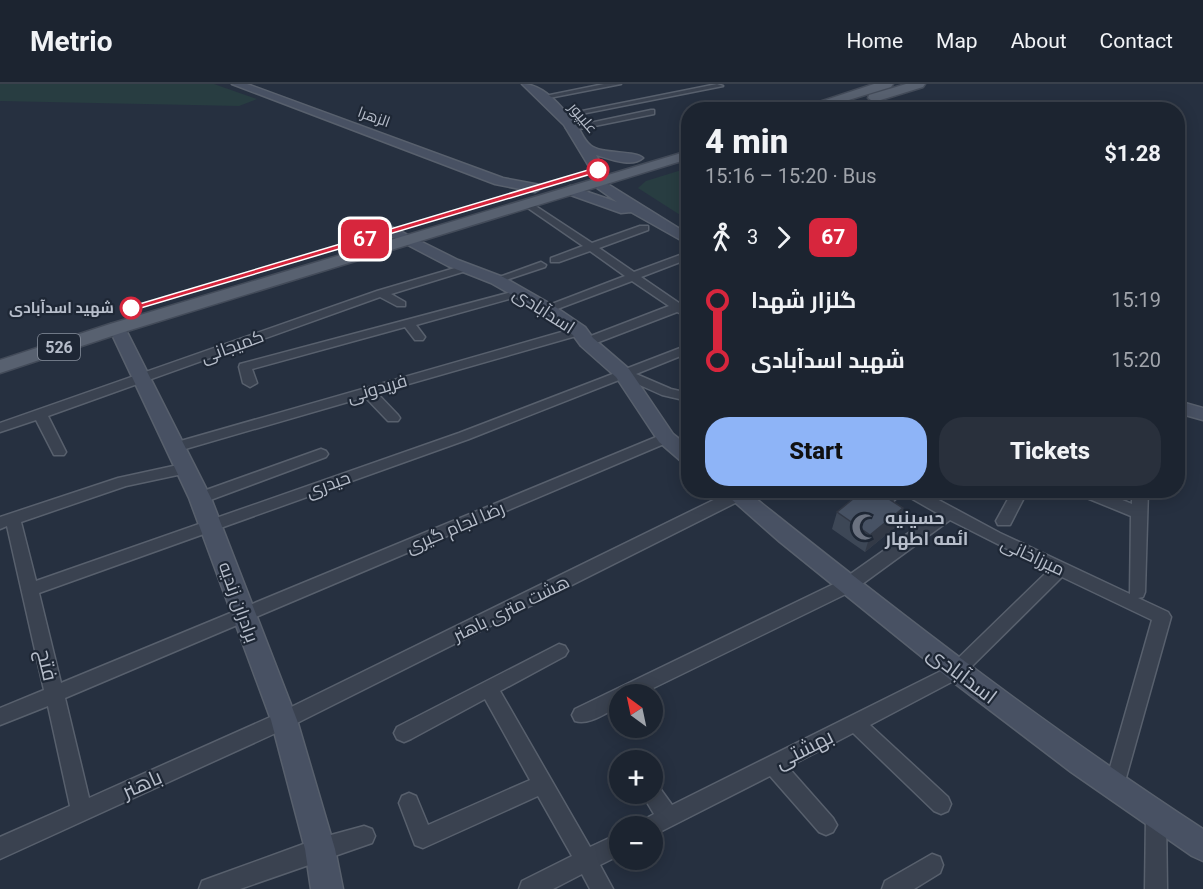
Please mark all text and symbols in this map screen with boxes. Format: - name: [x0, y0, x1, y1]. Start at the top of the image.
- text: Metrio: [30, 25, 113, 58]
- text: Home: [847, 29, 903, 53]
- text: Map: [936, 29, 978, 53]
- text: About: [1011, 29, 1067, 53]
- text: Contact: [1100, 29, 1173, 53]
- street label: علیپور: [563, 98, 601, 138]
- street label: الزهرا: [355, 103, 393, 131]
- text: 4 min: [705, 122, 788, 161]
- text: $1.28: [1104, 141, 1161, 166]
- unlabelled marker: [587, 159, 609, 181]
- text: 15:16 – 15:20 · Bus: [705, 164, 877, 188]
- line badge: 67: [338, 220, 392, 258]
- icon: walk: [705, 221, 738, 254]
- icon: forward: [767, 221, 800, 254]
- text: 3: [747, 225, 758, 249]
- text: 67: [821, 225, 845, 249]
- text: 67: [353, 227, 377, 251]
- street label: اسدآبادی: [509, 282, 579, 338]
- text: گلزار شهدا: [751, 288, 856, 313]
- text: 15:19: [1111, 288, 1161, 312]
- marker: شهید اسدآبادی: [120, 297, 142, 319]
- place label: شهید اسدآبادی: [9, 299, 114, 317]
- street label: کمیجانی: [198, 325, 267, 368]
- road number: 526: [38, 334, 80, 360]
- text: شهید اسدآبادی: [751, 348, 905, 373]
- text: 15:20: [1111, 348, 1161, 372]
- street label: فریدونی: [345, 369, 410, 408]
- button: Start: [705, 417, 927, 486]
- button: Tickets: [939, 417, 1161, 486]
- street label: حیدری: [303, 466, 353, 503]
- street label: رضا لجام گیری: [403, 497, 508, 559]
- place label: حسینیه ائمه اطهار: [884, 507, 968, 550]
- mosque icon: حسینیه ائمه اطهار: [850, 512, 880, 542]
- street label: میرزاخانی: [997, 532, 1068, 581]
- street label: برادران زندیه: [214, 559, 263, 645]
- street label: هشت متری باهنر: [448, 571, 573, 647]
- street label: اسدآبادی: [922, 641, 1001, 710]
- street label: فتح: [30, 647, 62, 684]
- north arrow: [609, 684, 663, 738]
- map controls: [609, 684, 663, 870]
- street label: بهشتی: [771, 724, 838, 775]
- button: +: [609, 750, 663, 804]
- street label: باهنر: [117, 765, 166, 804]
- button: −: [609, 816, 663, 870]

